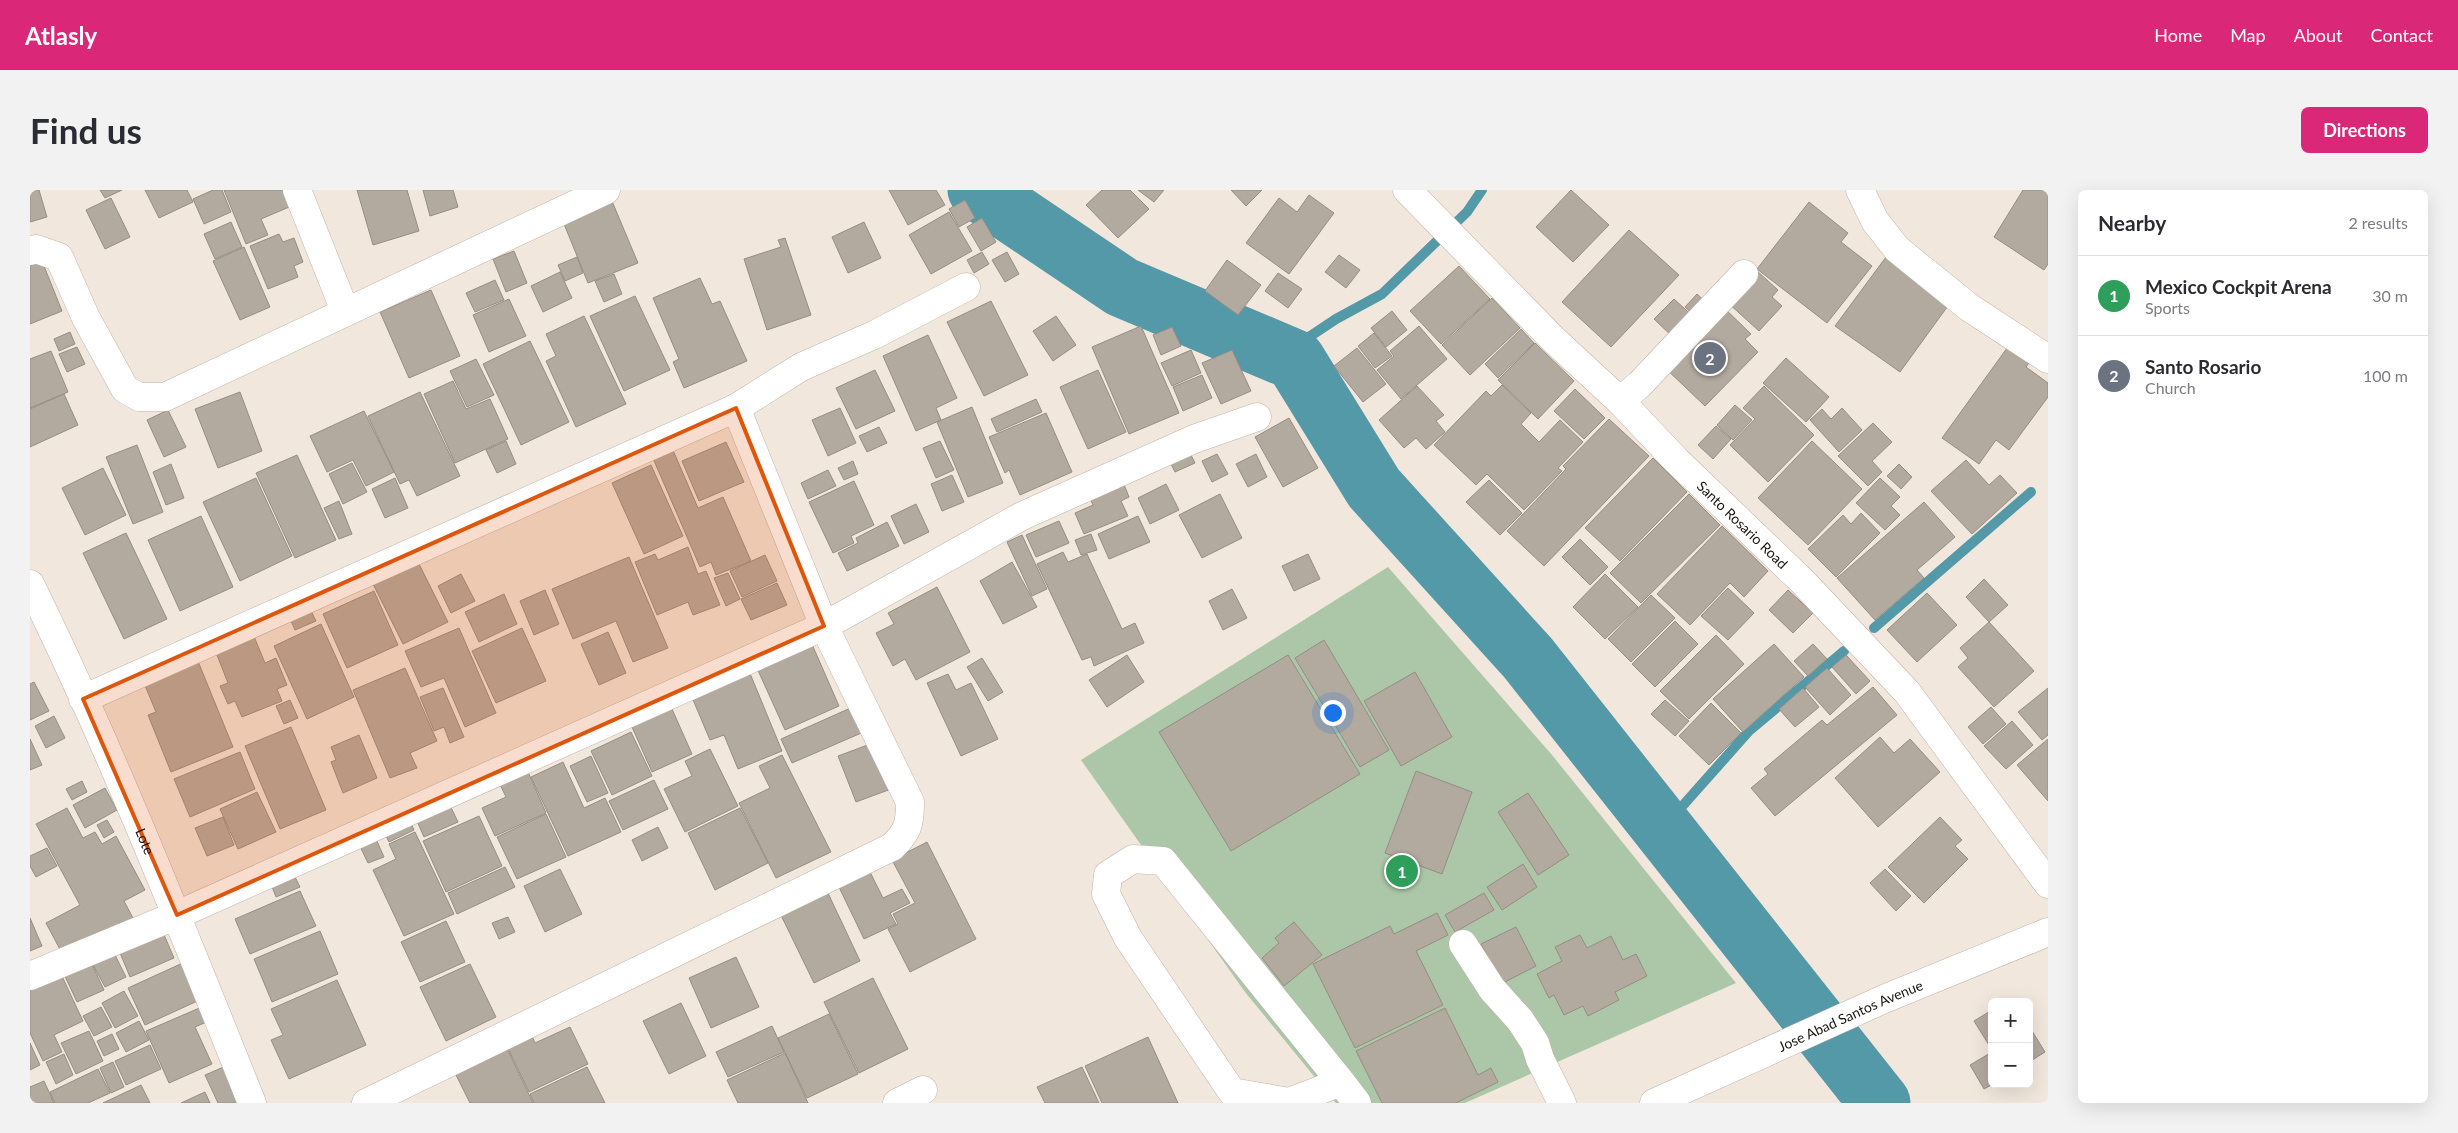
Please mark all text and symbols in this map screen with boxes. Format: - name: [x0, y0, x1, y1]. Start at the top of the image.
- text: Atlasly: [25, 21, 97, 50]
- text: Home: [2154, 24, 2202, 46]
- text: Map: [2230, 24, 2266, 46]
- text: About: [2294, 24, 2343, 46]
- text: Contact: [2371, 24, 2433, 46]
- button: Directions: [2301, 107, 2428, 153]
- text: Find us: [30, 109, 142, 151]
- text: Nearby: [2098, 210, 2166, 235]
- text: 2 results: [2348, 213, 2408, 232]
- text: Mexico Cockpit Arena: [2145, 275, 2332, 298]
- text: 1: [2109, 286, 2119, 305]
- text: 30 m: [2372, 286, 2408, 305]
- text: Sports: [2145, 298, 2190, 317]
- pin: 2: [1694, 339, 1726, 377]
- text: Santo Rosario: [2145, 355, 2261, 378]
- text: 2: [2109, 366, 2119, 385]
- text: 100 m: [2363, 366, 2408, 385]
- text: Church: [2145, 378, 2196, 397]
- street label: Santo Rosario Road: [1694, 477, 1792, 572]
- your location: [1320, 700, 1346, 726]
- street label: Lote: [133, 825, 159, 857]
- pin: 1: [1386, 852, 1418, 890]
- street label: Jose Abad Santos Avenue: [1775, 976, 1925, 1054]
- map controls: [1988, 998, 2033, 1088]
- button: +: [1988, 998, 2033, 1043]
- button: −: [1988, 1043, 2033, 1088]

